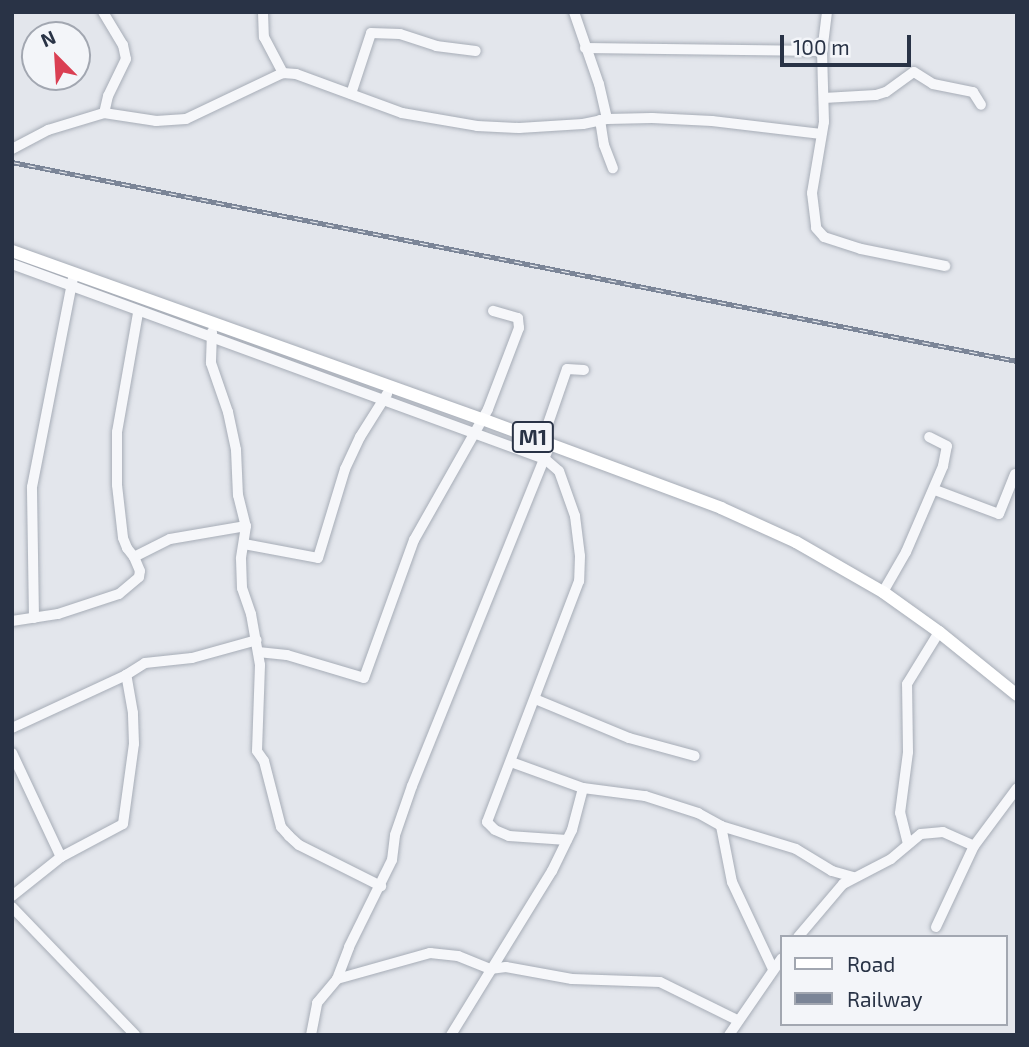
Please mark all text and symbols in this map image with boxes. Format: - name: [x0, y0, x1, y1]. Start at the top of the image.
- north arrow: [21, 21, 91, 91]
- scale bar: [784, 21, 915, 65]
- text: N: [37, 25, 59, 51]
- text: 100 m: [793, 34, 850, 59]
- road number: M1: [510, 420, 556, 454]
- legend: [780, 935, 1008, 1026]
- text: Road: [847, 951, 895, 976]
- text: Railway: [847, 986, 923, 1011]

